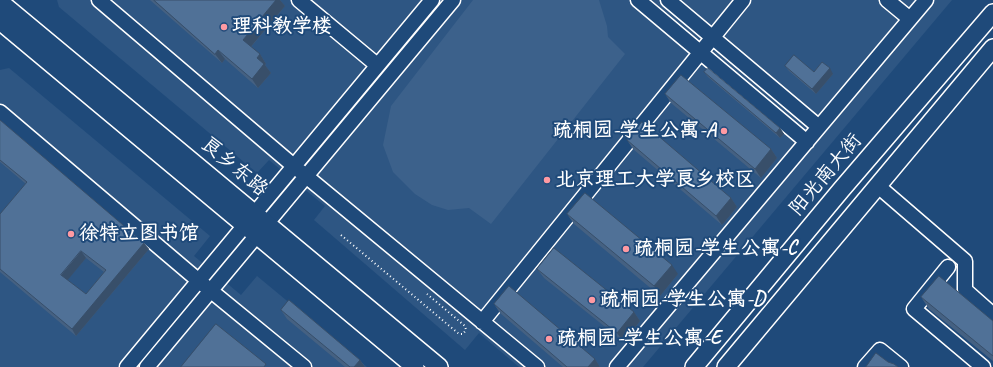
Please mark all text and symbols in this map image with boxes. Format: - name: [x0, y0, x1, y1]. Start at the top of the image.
- place label: 理科教学楼: [232, 15, 332, 39]
- marker: 理科教学楼: [219, 22, 229, 32]
- place label: 疏桐园-学生公寓-A: [553, 119, 716, 143]
- marker: 疏桐园-学生公寓-A: [719, 126, 729, 136]
- street label: 阳光南大街: [785, 129, 867, 221]
- street label: 良乡东路: [196, 132, 272, 202]
- place label: 北京理工大学良乡校区: [555, 168, 755, 192]
- marker: 北京理工大学良乡校区: [542, 175, 552, 185]
- place label: 徐特立图书馆: [79, 222, 199, 246]
- marker: 徐特立图书馆: [66, 229, 76, 239]
- place label: 疏桐园-学生公寓-C: [634, 237, 797, 261]
- marker: 疏桐园-学生公寓-C: [621, 244, 631, 254]
- place label: 疏桐园-学生公寓-D: [600, 288, 765, 312]
- marker: 疏桐园-学生公寓-D: [587, 295, 597, 305]
- place label: 疏桐园-学生公寓-E: [557, 327, 721, 351]
- marker: 疏桐园-学生公寓-E: [544, 334, 554, 344]

